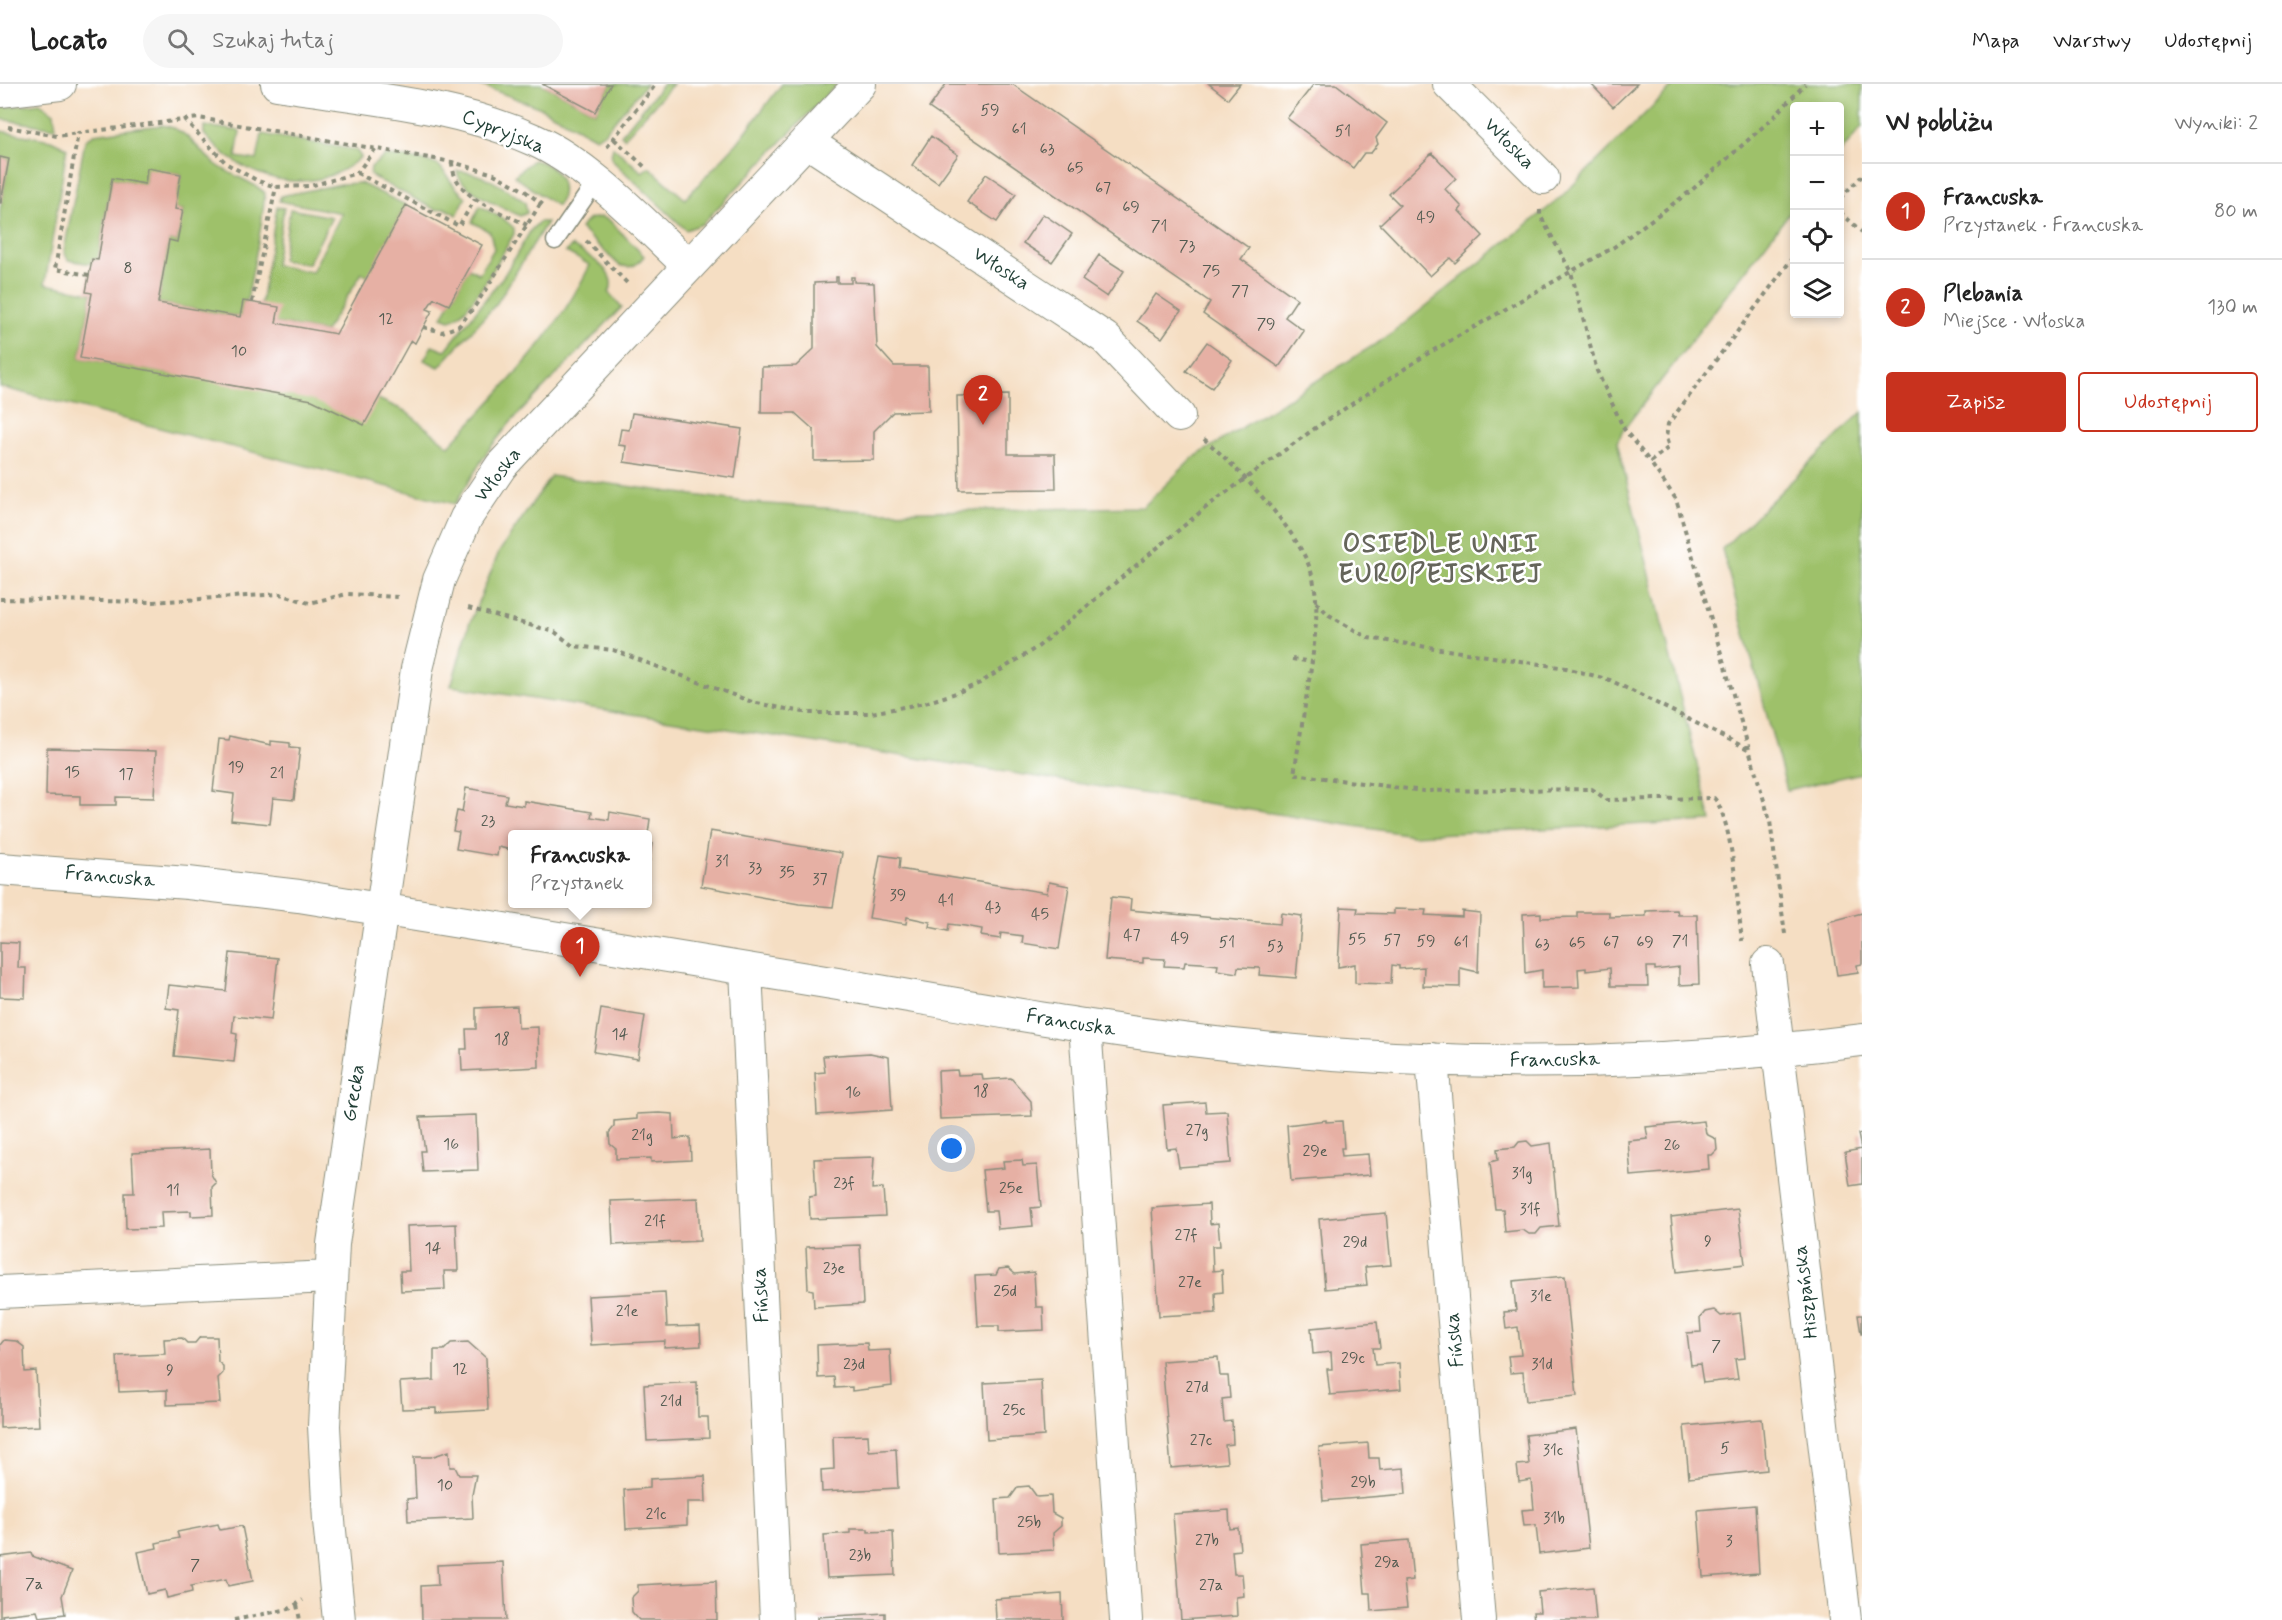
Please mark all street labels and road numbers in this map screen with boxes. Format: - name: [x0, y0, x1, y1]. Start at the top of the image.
- street label: Cypryjska: [458, 103, 548, 161]
- street label: Włoska: [1478, 112, 1540, 176]
- street label: Włoska: [967, 241, 1035, 297]
- street label: Włoska: [468, 442, 528, 508]
- street label: Francuska: [64, 860, 157, 894]
- street label: Francuska: [1024, 1003, 1119, 1044]
- street label: Francuska: [1509, 1046, 1602, 1074]
- street label: Grecka: [336, 1062, 372, 1124]
- street label: Hiszpańska: [1787, 1244, 1825, 1340]
- street label: Fińska: [746, 1267, 776, 1323]
- street label: Fińska: [1439, 1311, 1471, 1369]

